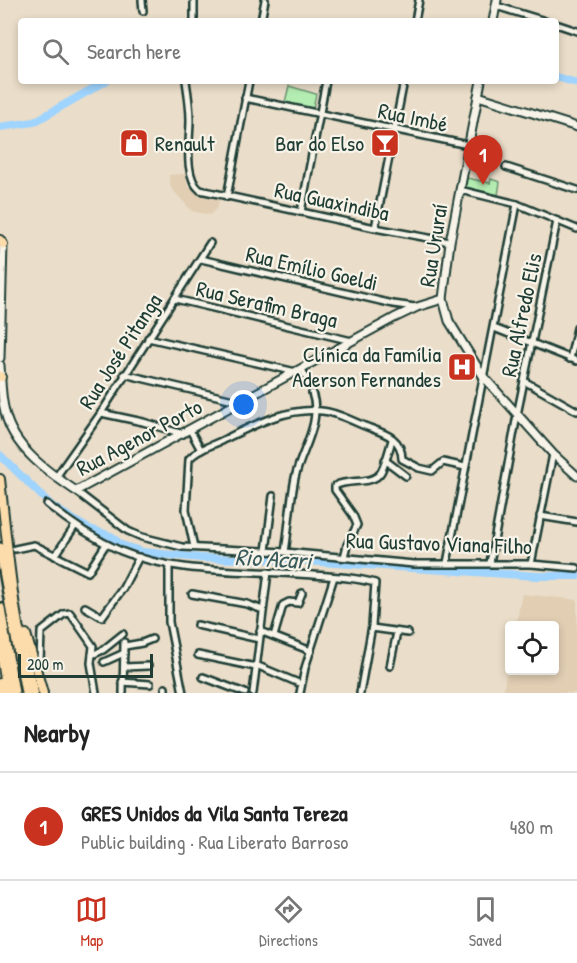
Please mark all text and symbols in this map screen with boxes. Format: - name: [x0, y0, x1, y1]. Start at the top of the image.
- search box: [18, 18, 559, 84]
- icon: search: [39, 35, 72, 68]
- text: Search here: [87, 36, 181, 66]
- street label: Rua Imbé: [375, 95, 451, 139]
- shop icon: Renault: [118, 127, 150, 159]
- bar icon: Bar do Elso: [369, 127, 401, 159]
- place label: Renault: [155, 128, 215, 158]
- place label: Bar do Elso: [275, 128, 364, 158]
- pin: 1: [464, 136, 502, 185]
- street label: Rua Guaxindiba: [272, 174, 392, 228]
- street label: Rua Ururaí: [412, 201, 454, 289]
- street label: Rua Emílio Goeldi: [243, 238, 381, 298]
- street label: Rua Alfredo Elis: [493, 250, 549, 380]
- street label: Rua Serafim Braga: [194, 273, 341, 335]
- street label: Rua José Pitanga: [72, 287, 169, 414]
- place label: Clínica da Família Aderson Fernandes: [292, 339, 441, 394]
- hospital icon: Clínica da Família Aderson Fernandes: [446, 351, 478, 383]
- your location: [229, 390, 258, 419]
- street label: Rua Agenor Porto: [71, 391, 207, 483]
- street label: Rua Gustavo Viana Filho: [346, 525, 533, 561]
- water label: Rio Acari: [234, 540, 315, 576]
- map controls: [505, 621, 559, 675]
- button: locate: [505, 621, 559, 675]
- scale bar: [18, 651, 153, 678]
- text: 200 m: [27, 653, 63, 675]
- text: Nearby: [24, 715, 90, 750]
- text: GRES Unidos da Vila Santa Tereza: [81, 798, 348, 828]
- text: 1: [40, 813, 47, 840]
- text: 480 m: [510, 813, 553, 840]
- text: Public building · Rua Liberato Barroso: [81, 828, 348, 855]
- tab: Map: [75, 893, 108, 951]
- tab: Directions: [259, 893, 318, 951]
- tab: Saved: [469, 893, 502, 951]

